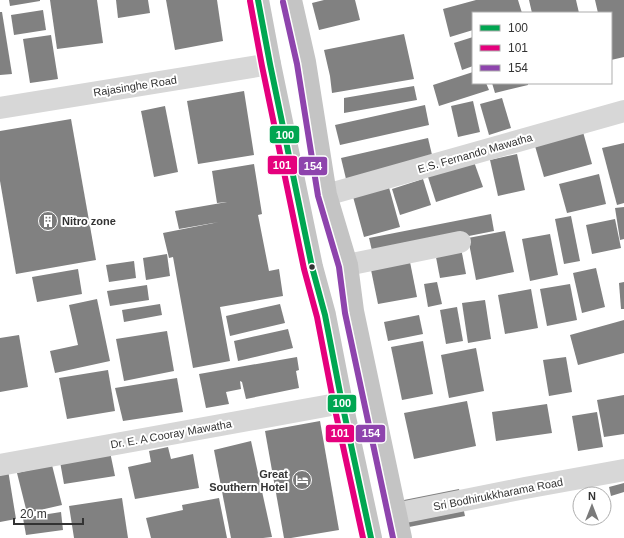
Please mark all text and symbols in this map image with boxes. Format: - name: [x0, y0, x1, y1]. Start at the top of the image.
- legend: [472, 12, 612, 84]
- text: 100: [508, 21, 528, 35]
- text: 101: [508, 41, 528, 55]
- text: 154: [508, 61, 528, 75]
- street label: Rajasinghe Road: [92, 73, 178, 99]
- line badge: 100: [269, 125, 300, 144]
- text: 100: [276, 129, 294, 141]
- street label: E.S. Fernando Mawatha: [416, 131, 535, 175]
- line badge: 101: [267, 155, 298, 175]
- line badge: 154: [298, 156, 328, 176]
- text: 101: [273, 159, 291, 171]
- text: 154: [304, 160, 323, 172]
- building icon: Nitro zone: [37, 210, 59, 232]
- place label: Nitro zone: [62, 215, 116, 227]
- unlabelled marker: [307, 262, 317, 272]
- line badge: 100: [327, 394, 357, 413]
- text: 100: [333, 397, 351, 409]
- street label: Dr. E. A Cooray Mawatha: [109, 417, 233, 451]
- line badge: 101: [325, 424, 355, 443]
- line badge: 154: [355, 424, 386, 443]
- text: 101: [331, 427, 349, 439]
- text: 154: [362, 427, 381, 439]
- place label: Great Southern Hotel: [209, 468, 288, 493]
- hotel icon: Great Southern Hotel: [291, 469, 313, 491]
- street label: Sri Bodhirukkharama Road: [432, 476, 564, 512]
- north arrow: [572, 486, 612, 526]
- text: N: [588, 490, 596, 502]
- scale bar: [14, 500, 83, 526]
- text: 20 m: [20, 507, 47, 521]

